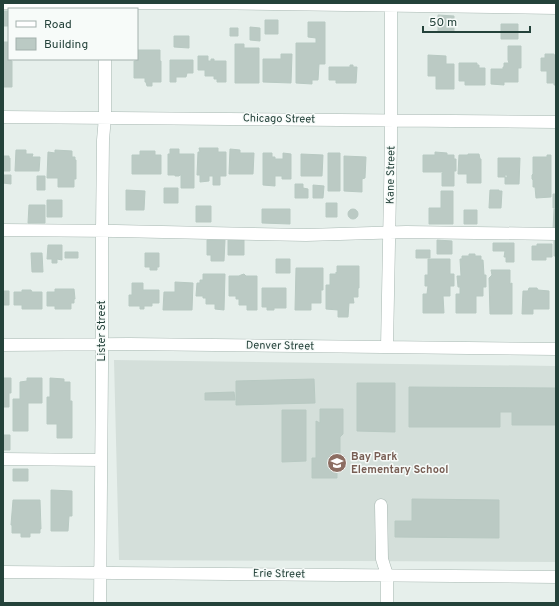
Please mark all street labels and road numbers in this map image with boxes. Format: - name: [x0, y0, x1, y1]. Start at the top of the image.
- street label: Chicago Street: [243, 111, 315, 127]
- street label: Kane Street: [383, 146, 399, 204]
- street label: Lister Street: [95, 300, 109, 362]
- street label: Denver Street: [246, 338, 314, 354]
- street label: Erie Street: [253, 567, 305, 581]

